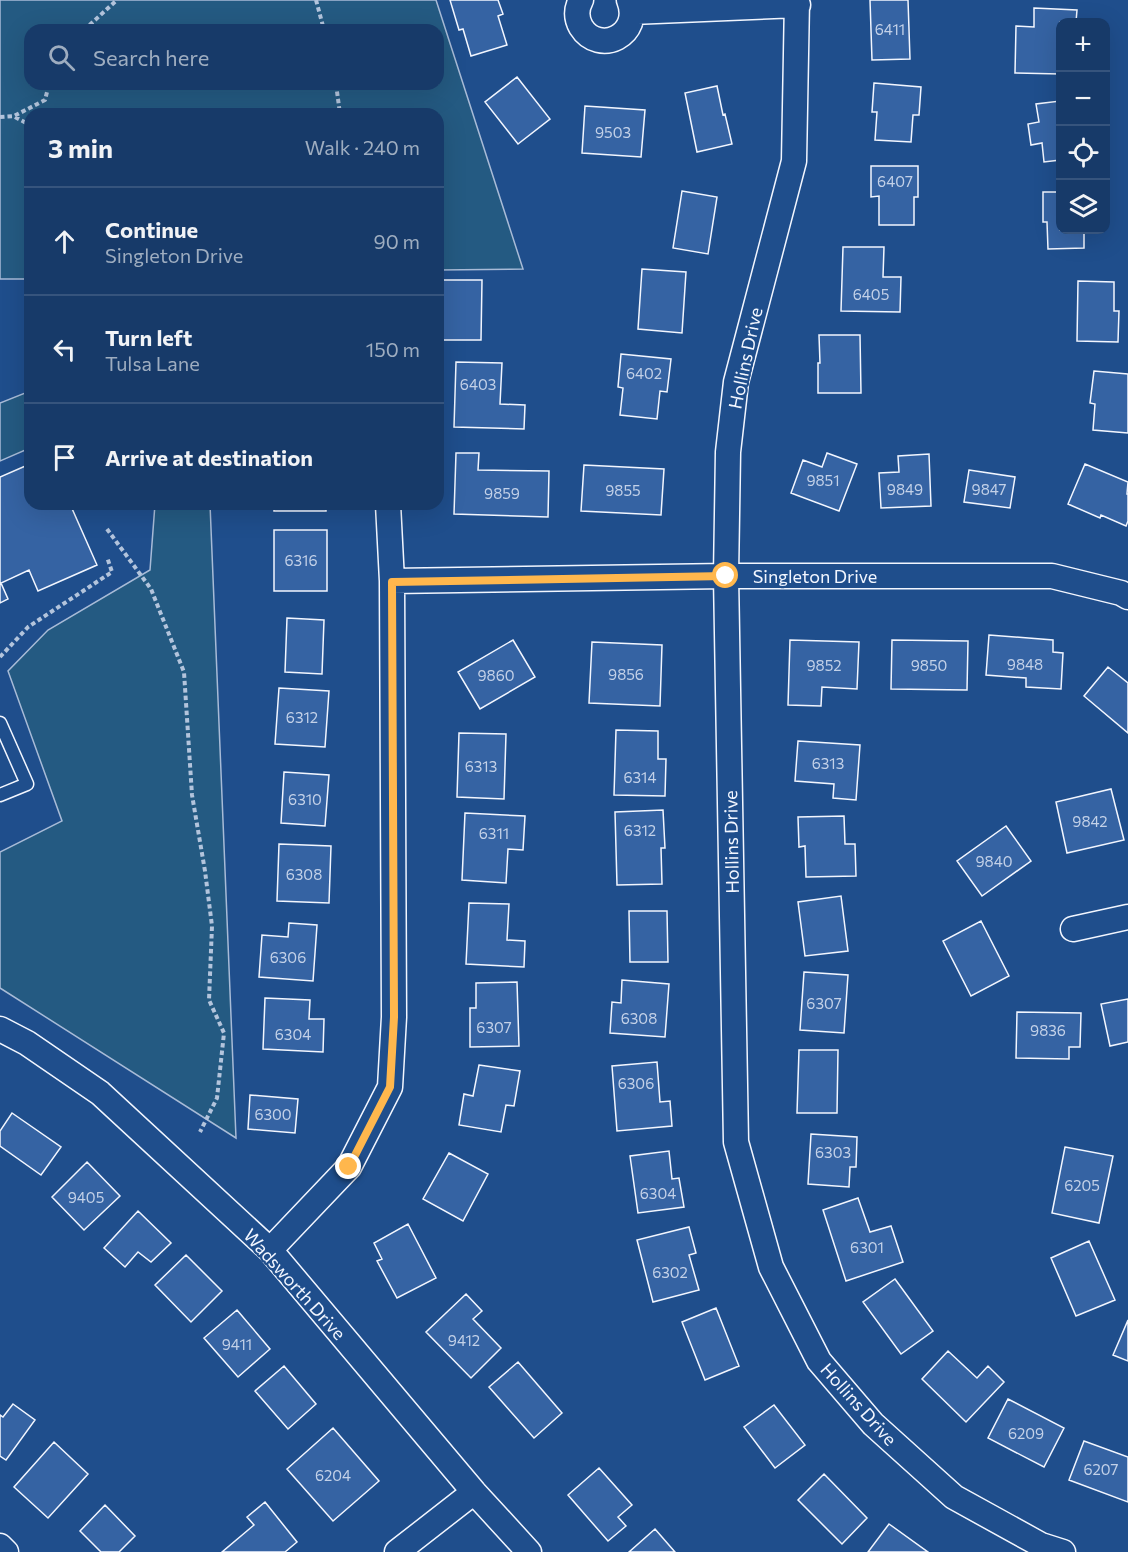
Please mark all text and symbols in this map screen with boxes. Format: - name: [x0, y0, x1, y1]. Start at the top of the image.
- map controls: [1056, 18, 1110, 234]
- button: +: [1056, 18, 1110, 72]
- house number: 6411: [875, 20, 905, 38]
- search box: [24, 24, 444, 90]
- icon: search: [45, 41, 78, 74]
- text: Search here: [93, 44, 209, 71]
- button: −: [1056, 72, 1110, 126]
- house number: 9503: [595, 123, 631, 141]
- button: locate: [1056, 126, 1110, 180]
- text: 3 min: [48, 132, 113, 163]
- text: Walk · 240 m: [305, 135, 420, 159]
- house number: 6407: [877, 172, 913, 190]
- button: layers: [1056, 180, 1110, 234]
- text: Continue: [105, 216, 198, 243]
- icon: ahead: [48, 225, 81, 258]
- text: 90 m: [374, 229, 420, 253]
- text: Singleton Drive: [105, 243, 243, 267]
- house number: 6405: [853, 285, 889, 303]
- street label: Hollins Drive: [723, 305, 767, 411]
- text: Turn left: [105, 324, 192, 351]
- icon: left: [48, 333, 81, 366]
- text: 150 m: [366, 337, 420, 361]
- text: Tulsa Lane: [105, 351, 200, 375]
- house number: 6402: [626, 364, 662, 382]
- house number: 6403: [460, 375, 496, 393]
- icon: arrive: [48, 441, 81, 474]
- text: Arrive at destination: [105, 444, 313, 471]
- house number: 9851: [806, 471, 840, 489]
- house number: 9849: [887, 480, 923, 498]
- house number: 9847: [972, 480, 1006, 498]
- house number: 9855: [605, 481, 641, 499]
- house number: 9859: [484, 484, 520, 502]
- house number: 6316: [284, 551, 318, 569]
- route start: [712, 562, 738, 588]
- street label: Singleton Drive: [753, 565, 877, 587]
- house number: 9848: [1007, 655, 1043, 673]
- house number: 9852: [806, 656, 842, 674]
- house number: 9850: [911, 656, 947, 674]
- house number: 9856: [608, 665, 644, 683]
- house number: 9860: [477, 666, 515, 684]
- house number: 6312: [286, 708, 318, 726]
- house number: 6313: [812, 754, 844, 772]
- house number: 6313: [465, 757, 497, 775]
- house number: 6314: [623, 768, 657, 786]
- house number: 6310: [288, 790, 322, 808]
- street label: Hollins Drive: [719, 790, 743, 894]
- house number: 9842: [1072, 812, 1108, 830]
- house number: 6312: [624, 821, 656, 839]
- house number: 6311: [479, 824, 509, 842]
- house number: 9840: [976, 852, 1013, 870]
- house number: 6308: [286, 865, 322, 883]
- house number: 6306: [270, 948, 306, 966]
- house number: 6307: [806, 994, 842, 1012]
- house number: 6308: [621, 1009, 657, 1027]
- house number: 6307: [476, 1018, 512, 1036]
- house number: 9836: [1030, 1021, 1066, 1039]
- house number: 6304: [275, 1025, 311, 1043]
- house number: 6306: [618, 1074, 654, 1092]
- house number: 6300: [254, 1105, 292, 1123]
- house number: 6303: [815, 1143, 851, 1161]
- route end: [335, 1153, 361, 1179]
- house number: 6205: [1064, 1176, 1100, 1194]
- house number: 6304: [640, 1184, 676, 1202]
- house number: 9405: [68, 1188, 104, 1206]
- street label: Wadsworth Drive: [239, 1224, 351, 1344]
- house number: 6301: [850, 1238, 884, 1256]
- house number: 6302: [652, 1263, 688, 1281]
- house number: 9412: [448, 1331, 480, 1349]
- house number: 9411: [222, 1335, 252, 1353]
- street label: Hollins Drive: [816, 1358, 902, 1450]
- house number: 6209: [1008, 1424, 1044, 1442]
- house number: 6207: [1084, 1460, 1119, 1478]
- house number: 6204: [315, 1466, 351, 1484]

